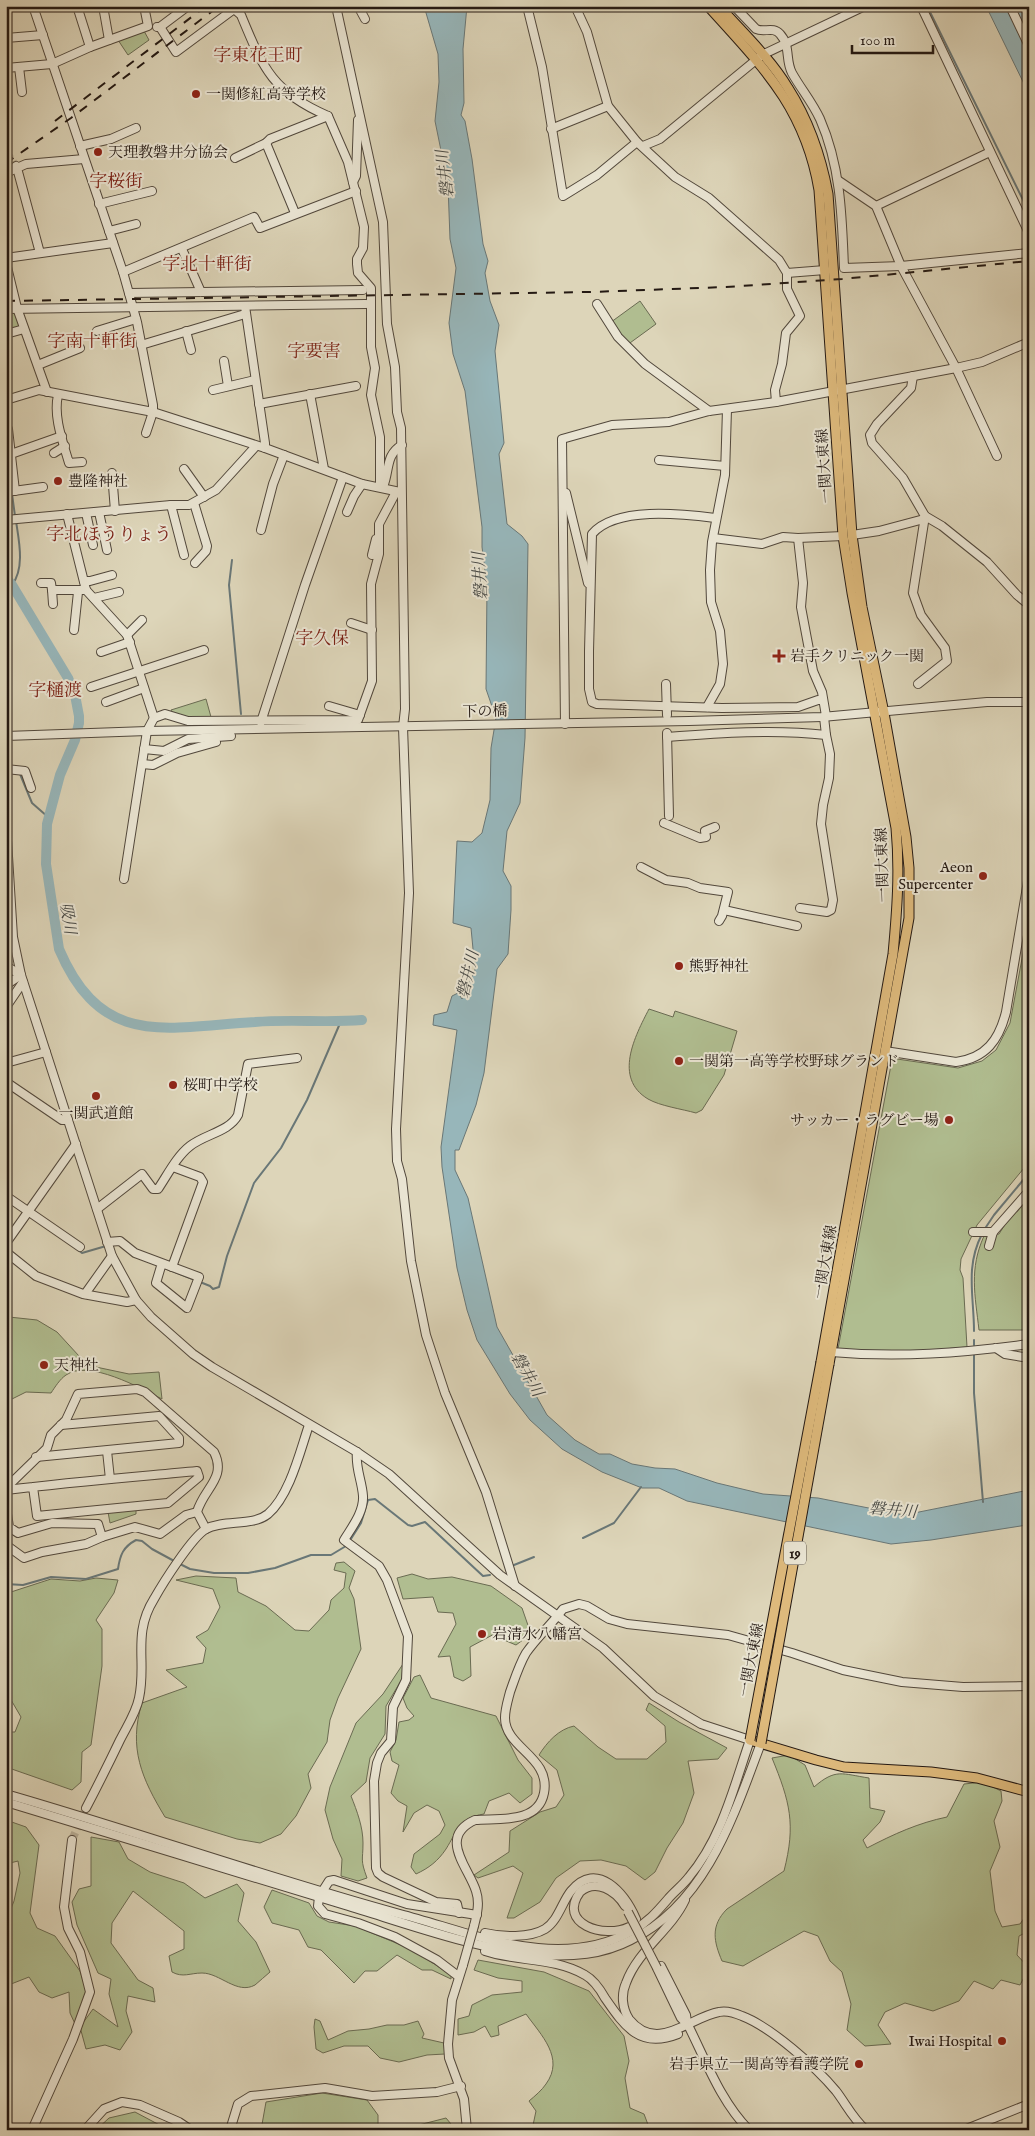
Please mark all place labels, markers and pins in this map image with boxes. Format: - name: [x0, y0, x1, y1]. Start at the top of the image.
- place label: 一関修紅高等学校: [206, 85, 326, 104]
- marker: 一関修紅高等学校: [190, 88, 202, 100]
- place label: 天理教磐井分協会: [108, 143, 228, 162]
- marker: 天理教磐井分協会: [92, 146, 104, 158]
- place label: 豊隆神社: [68, 472, 128, 491]
- marker: 豊隆神社: [52, 475, 64, 487]
- place label: 岩手クリニック一関: [790, 647, 924, 666]
- marker: 岩手クリニック一関: [772, 649, 786, 663]
- place label: Aeon Supercenter: [898, 858, 973, 894]
- marker: Aeon Supercenter: [977, 870, 989, 882]
- place label: 熊野神社: [689, 957, 749, 976]
- marker: 熊野神社: [673, 960, 685, 972]
- place label: 一関第一高等学校野球グランド: [689, 1052, 899, 1071]
- marker: 一関第一高等学校野球グランド: [673, 1055, 685, 1067]
- place label: 桜町中学校: [183, 1076, 258, 1095]
- marker: 桜町中学校: [167, 1079, 179, 1091]
- marker: 一関武道館: [90, 1090, 102, 1102]
- place label: 一関武道館: [58, 1104, 134, 1123]
- place label: サッカー・ラグビー場: [790, 1111, 939, 1130]
- marker: サッカー・ラグビー場: [943, 1114, 955, 1126]
- place label: 天神社: [54, 1356, 99, 1375]
- marker: 天神社: [38, 1359, 50, 1371]
- place label: 岩清水八幡宮: [492, 1625, 582, 1644]
- marker: 岩清水八幡宮: [476, 1628, 488, 1640]
- place label: Iwai Hospital: [909, 2032, 993, 2051]
- marker: Iwai Hospital: [996, 2035, 1008, 2047]
- place label: 岩手県立一関高等看護学院: [669, 2055, 849, 2074]
- marker: 岩手県立一関高等看護学院: [853, 2058, 865, 2070]

